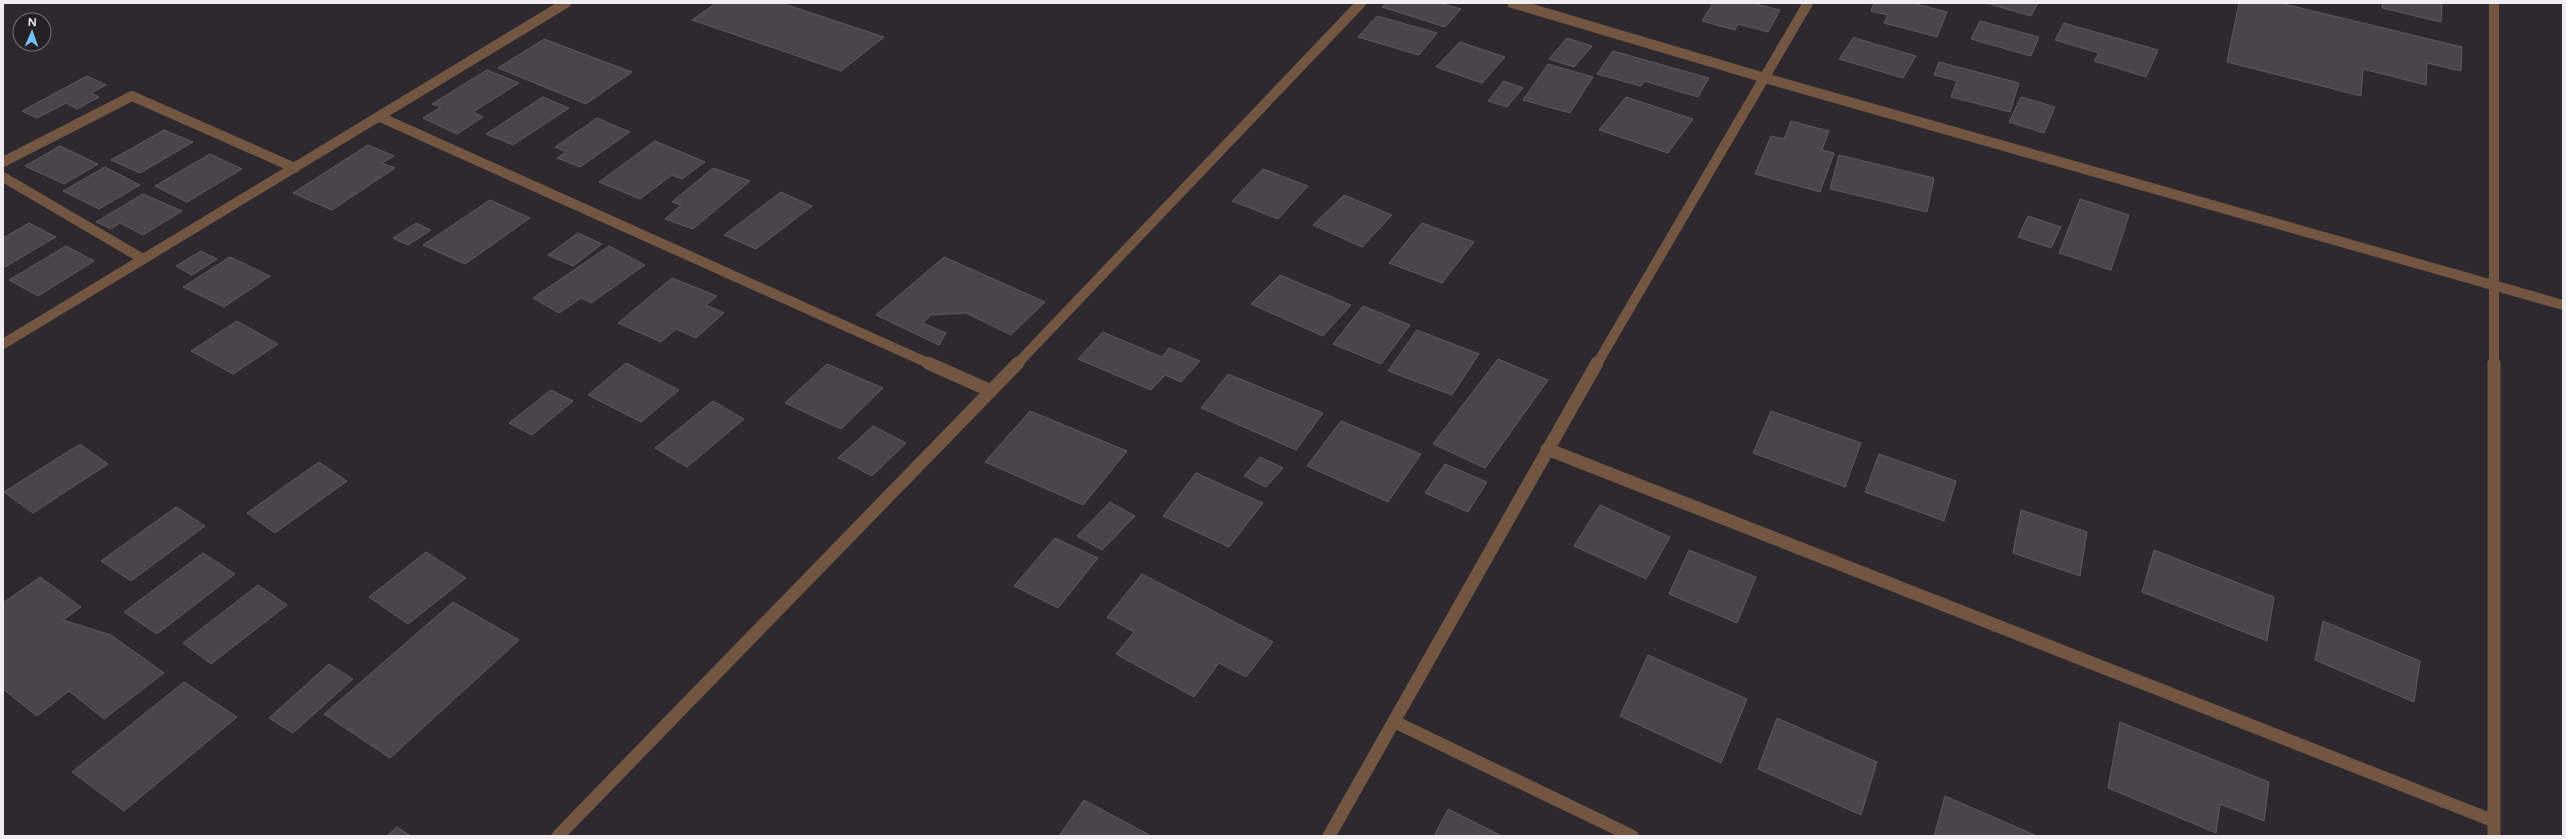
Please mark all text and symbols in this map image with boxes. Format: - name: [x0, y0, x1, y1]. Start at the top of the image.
- north arrow: [12, 12, 52, 52]
- text: N: [28, 16, 37, 29]

